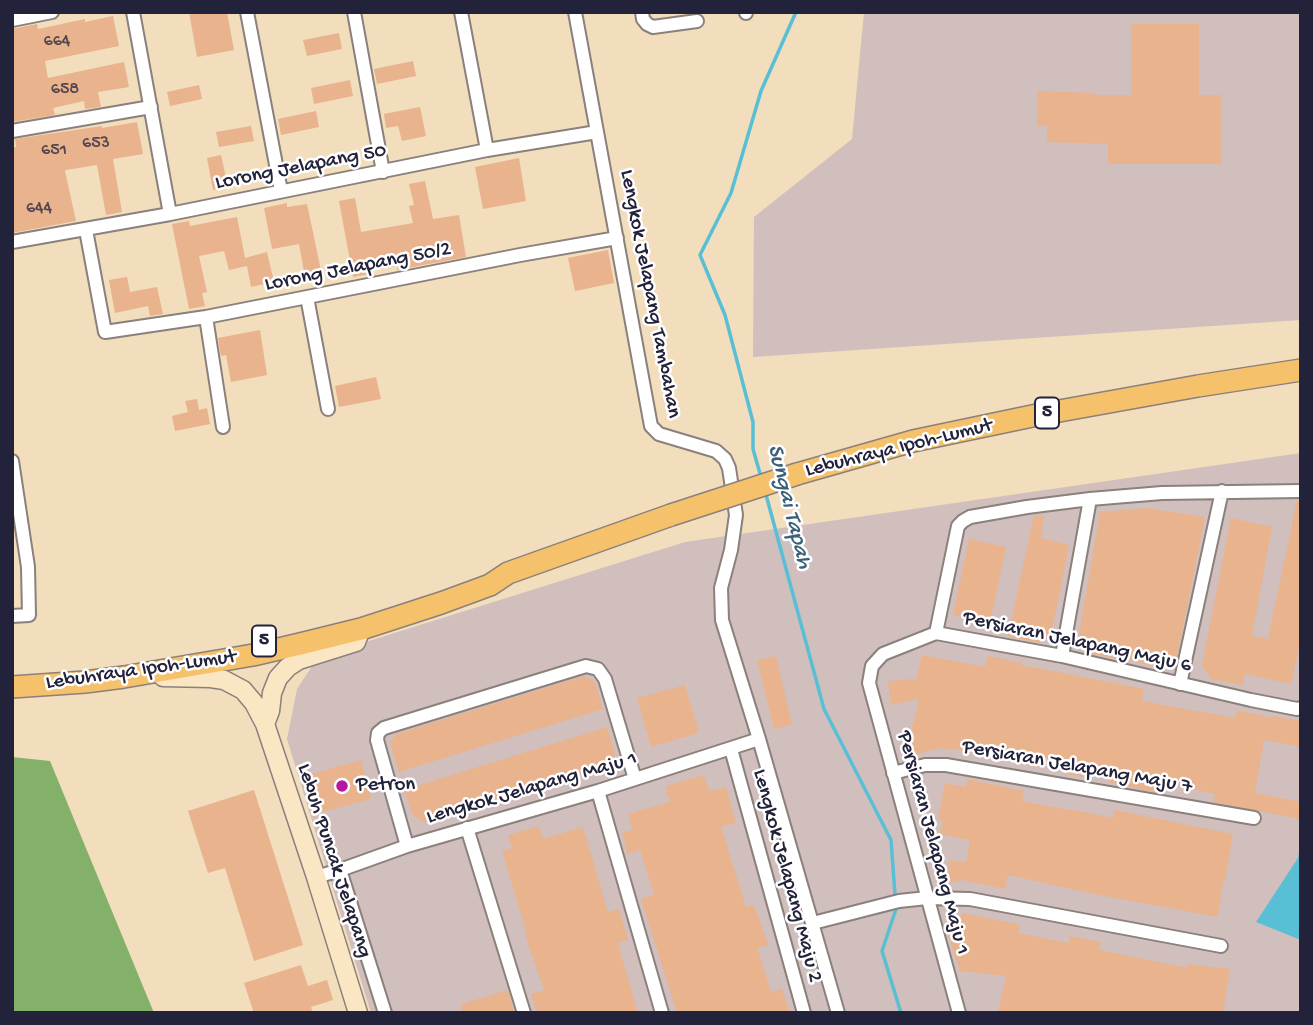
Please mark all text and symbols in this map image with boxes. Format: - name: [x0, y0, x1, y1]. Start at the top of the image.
- house number: 664: [44, 31, 70, 53]
- house number: 658: [51, 79, 79, 101]
- house number: 653: [82, 133, 110, 155]
- street label: Lorong Jelapang 50: [213, 139, 389, 197]
- house number: 651: [41, 140, 67, 162]
- street label: Lengkok Jelapang Tambahan: [613, 168, 685, 420]
- house number: 644: [26, 198, 52, 220]
- street label: Lorong Jelapang 50/2: [263, 238, 453, 298]
- road number: 5: [1035, 398, 1059, 428]
- street label: Lebuhraya Ipoh-Lumut: [803, 414, 995, 484]
- water label: Sungai Tapah: [759, 442, 817, 572]
- street label: Persiaran Jelapang Maju 6: [961, 606, 1193, 680]
- road number: 5: [252, 626, 276, 656]
- street label: Lebuhraya Ipoh-Lumut: [44, 645, 238, 697]
- street label: Persiaran Jelapang Maju 1: [890, 728, 974, 958]
- street label: Persiaran Jelapang Maju 7: [960, 735, 1194, 801]
- street label: Lengkok Jelapang Maju 1: [424, 747, 640, 831]
- street label: Lebuh Puncak Jelapang: [290, 761, 376, 961]
- street label: Lengkok Jelapang Maju 2: [745, 767, 827, 985]
- place label: Petron: [356, 773, 415, 799]
- marker: Petron: [334, 778, 350, 794]

